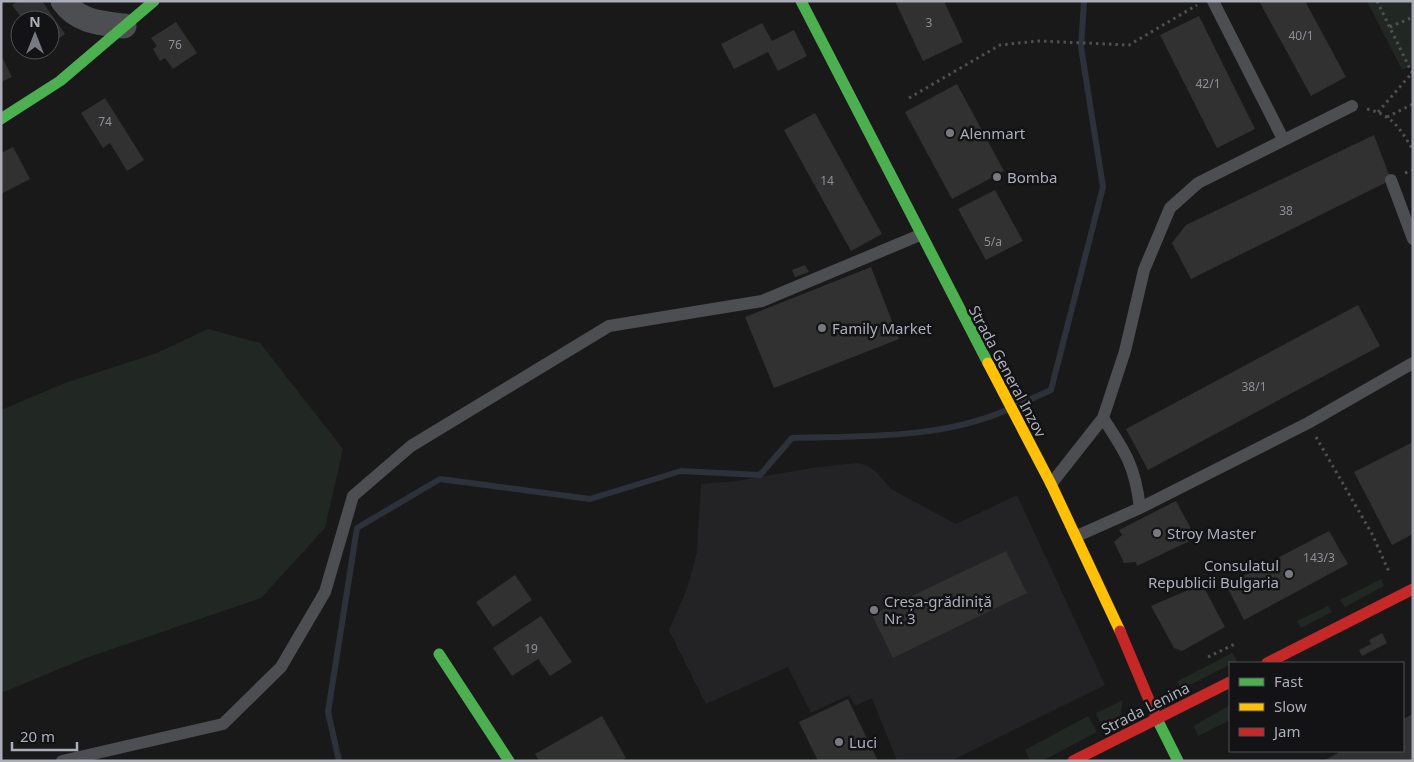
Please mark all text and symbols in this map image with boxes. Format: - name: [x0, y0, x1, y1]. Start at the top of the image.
- north arrow: [10, 10, 60, 60]
- text: N: [29, 12, 41, 31]
- house number: 3: [926, 14, 933, 31]
- house number: 40/1: [1288, 27, 1314, 44]
- house number: 76: [168, 36, 182, 53]
- house number: 42/1: [1195, 75, 1221, 92]
- house number: 74: [98, 113, 112, 130]
- place label: Alenmart: [960, 123, 1026, 143]
- marker: Alenmart: [944, 127, 956, 139]
- place label: Bomba: [1007, 167, 1058, 187]
- marker: Bomba: [991, 171, 1003, 183]
- house number: 14: [820, 172, 834, 189]
- house number: 38: [1279, 202, 1293, 219]
- house number: 5/a: [984, 233, 1002, 250]
- street label: Strada General Inzov: [965, 302, 1051, 441]
- place label: Family Market: [832, 318, 932, 338]
- marker: Family Market: [816, 322, 828, 334]
- house number: 38/1: [1241, 378, 1267, 395]
- place label: Stroy Master: [1167, 523, 1256, 543]
- marker: Stroy Master: [1151, 527, 1163, 539]
- house number: 143/3: [1303, 549, 1335, 566]
- place label: Consulatul Republicii Bulgaria: [1148, 555, 1279, 592]
- marker: Consulatul Republicii Bulgaria: [1283, 568, 1295, 580]
- place label: Creșa-grădiniță Nr. 3: [884, 591, 992, 628]
- marker: Creșa-grădiniță Nr. 3: [868, 604, 880, 616]
- house number: 19: [524, 640, 538, 657]
- legend: [1229, 662, 1404, 752]
- text: Fast: [1274, 671, 1303, 691]
- street label: Strada Lenina: [1097, 677, 1193, 739]
- text: Slow: [1274, 696, 1307, 716]
- scale bar: [12, 720, 78, 752]
- text: Jam: [1272, 721, 1301, 741]
- text: 20 m: [20, 726, 55, 746]
- place label: Luci: [849, 732, 877, 752]
- marker: Luci: [833, 736, 845, 748]

